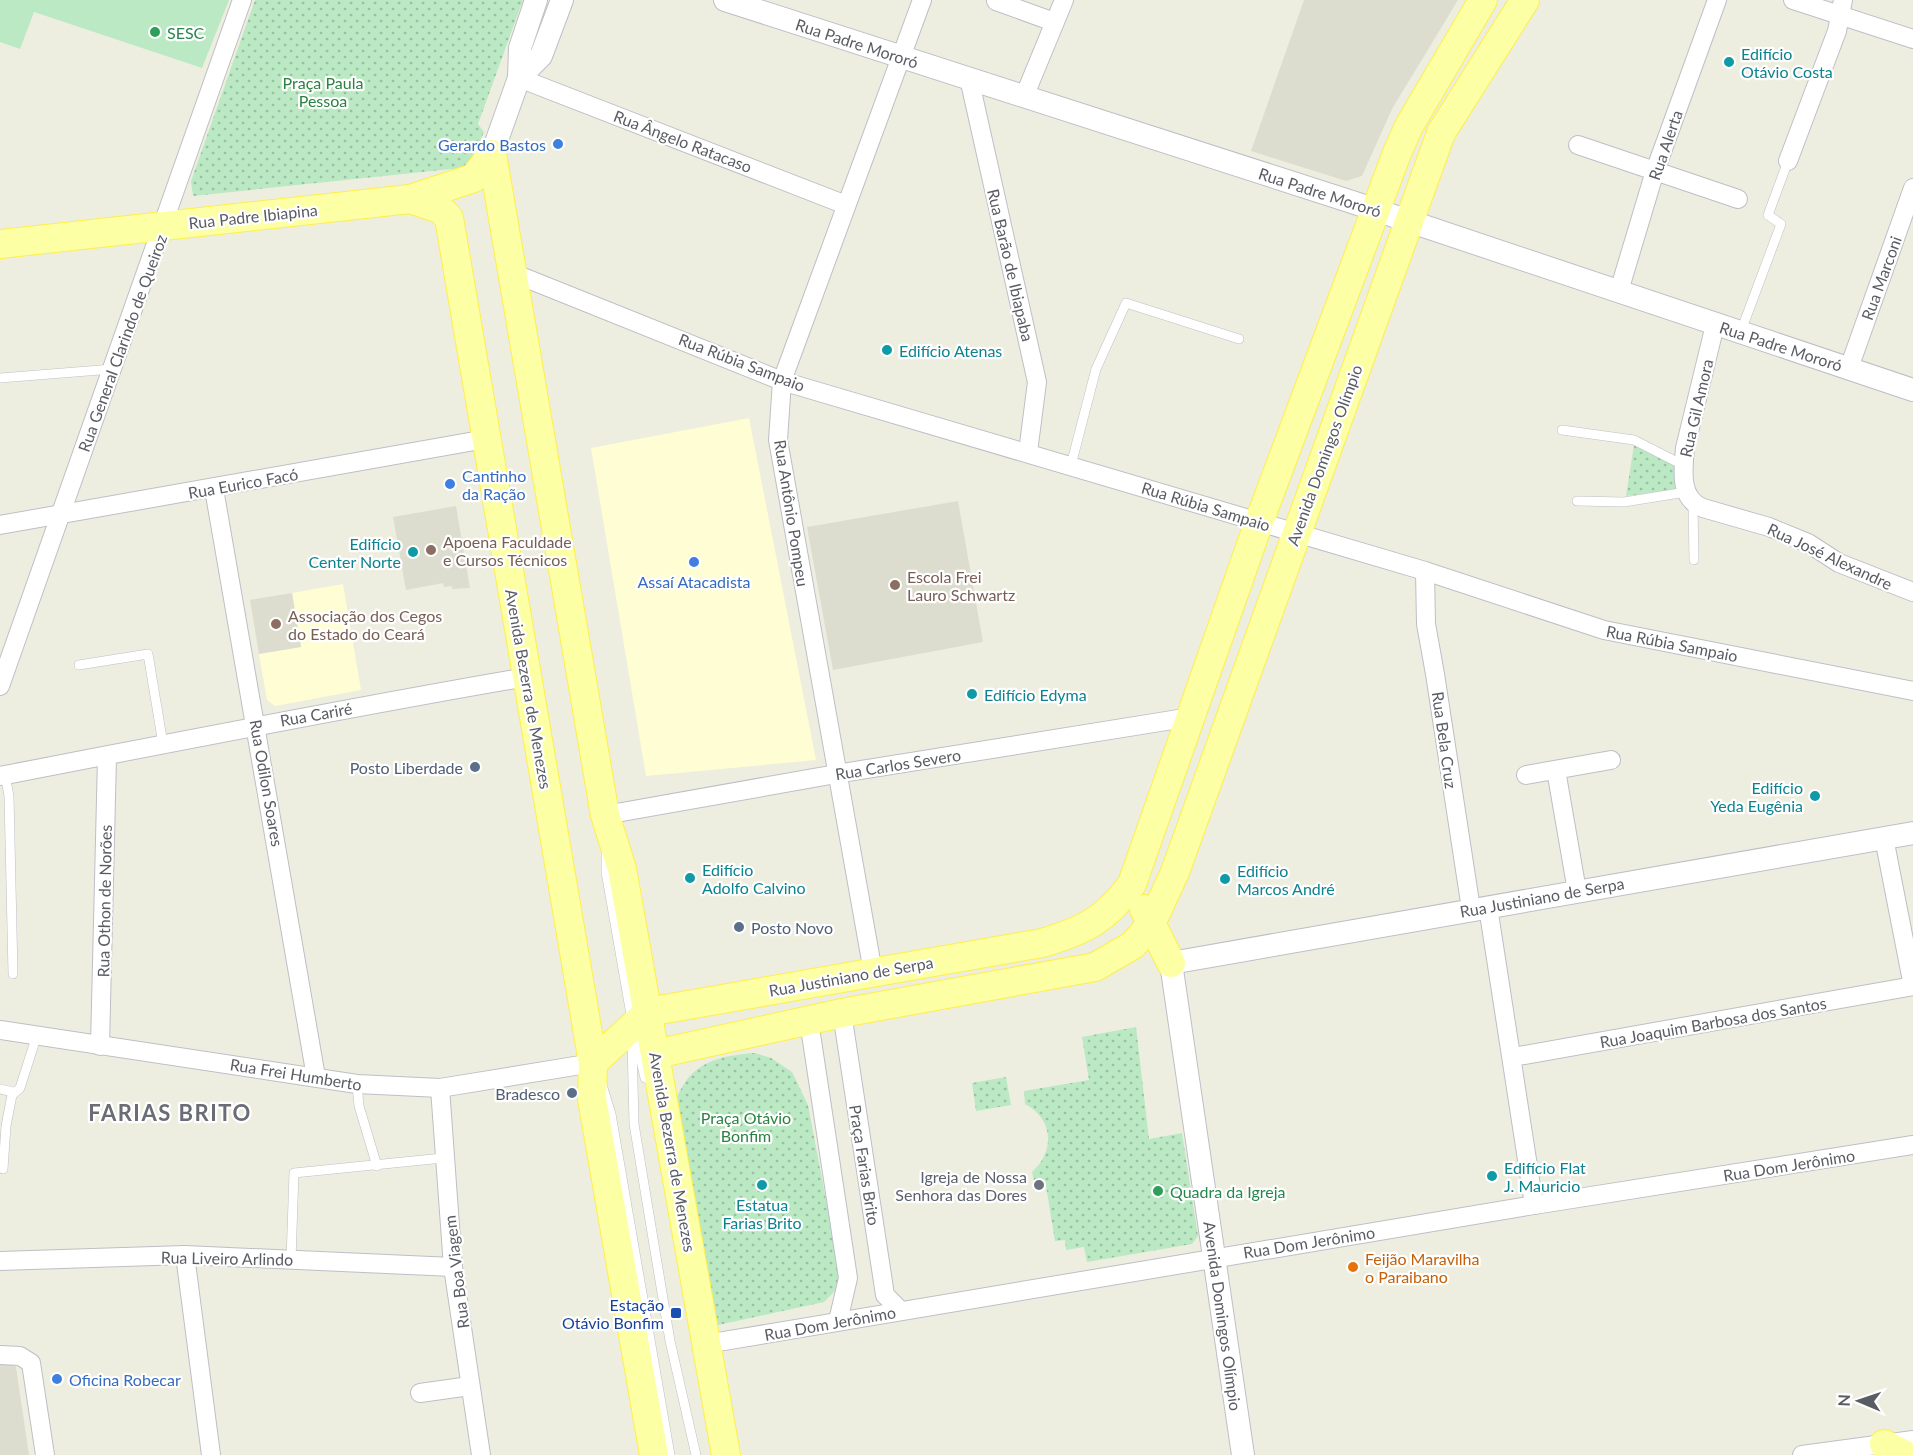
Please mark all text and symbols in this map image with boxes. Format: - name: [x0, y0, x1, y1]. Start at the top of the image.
- street label: Rua Padre Mororó: [793, 14, 921, 72]
- place label: SESC: [167, 23, 205, 42]
- marker: SESC: [148, 25, 162, 39]
- place label: Edifício Otávio Costa: [1741, 44, 1833, 81]
- marker: Edifício Otávio Costa: [1722, 55, 1736, 69]
- park label: Praça Paula Pessoa: [283, 73, 363, 110]
- street label: Rua Ângelo Ratacaso: [611, 106, 755, 176]
- street label: Rua Alerta: [1644, 108, 1686, 182]
- place label: Gerardo Bastos: [438, 135, 546, 154]
- marker: Gerardo Bastos: [551, 137, 565, 151]
- street label: Rua Padre Mororó: [1256, 163, 1384, 221]
- street label: Rua Barão de Ibiapaba: [984, 187, 1038, 343]
- street label: Rua Padre Ibiapina: [187, 200, 319, 232]
- street label: Rua General Clarindo de Queiroz: [74, 232, 170, 454]
- street label: Rua Marconi: [1857, 233, 1905, 323]
- street label: Rua Padre Mororó: [1717, 317, 1845, 375]
- street label: Rua Rúbia Sampaio: [676, 329, 808, 395]
- place label: Edifício Atenas: [899, 341, 1002, 360]
- marker: Edifício Atenas: [880, 343, 894, 357]
- street label: Rua Gil Amora: [1675, 357, 1717, 459]
- street label: Avenida Domingos Olímpio: [1282, 362, 1366, 548]
- street label: Rua Antônio Pompeu: [771, 438, 813, 588]
- street label: Rua Eurico Facó: [187, 464, 299, 502]
- place label: Cantinho da Ração: [462, 466, 526, 503]
- marker: Cantinho da Ração: [443, 477, 457, 491]
- street label: Rua Rúbia Sampaio: [1139, 477, 1273, 535]
- street label: Rua José Alexandre: [1765, 519, 1895, 593]
- place label: Apoena Faculdade e Cursos Técnicos: [443, 532, 572, 569]
- place label: Edifício Center Norte: [308, 534, 401, 571]
- marker: Apoena Faculdade e Cursos Técnicos: [424, 543, 438, 557]
- marker: Edifício Center Norte: [406, 545, 420, 559]
- marker: Assaí Atacadista: [687, 555, 701, 569]
- place label: Escola Frei Lauro Schwartz: [907, 567, 1015, 604]
- place label: Assaí Atacadista: [637, 572, 751, 591]
- marker: Escola Frei Lauro Schwartz: [888, 578, 902, 592]
- street label: Avenida Bezerra de Menezes: [502, 588, 556, 790]
- place label: Associação dos Cegos do Estado do Ceará: [288, 606, 442, 643]
- marker: Associação dos Cegos do Estado do Ceará: [269, 617, 283, 631]
- street label: Rua Rúbia Sampaio: [1605, 621, 1739, 665]
- place label: Edifício Edyma: [984, 685, 1087, 704]
- marker: Edifício Edyma: [965, 687, 979, 701]
- street label: Rua Bela Cruz: [1429, 690, 1461, 790]
- street label: Rua Cariré: [278, 698, 354, 730]
- street label: Rua Odilon Soares: [246, 718, 288, 848]
- street label: Rua Carlos Severo: [834, 745, 962, 783]
- place label: Posto Liberdade: [350, 758, 463, 777]
- marker: Posto Liberdade: [468, 760, 482, 774]
- place label: Edifício Yeda Eugênia: [1710, 778, 1803, 815]
- marker: Edifício Yeda Eugênia: [1808, 789, 1822, 803]
- street label: Rua Othon de Norões: [93, 824, 115, 977]
- place label: Edifício Adolfo Calvino: [702, 860, 806, 897]
- place label: Edifício Marcos André: [1237, 861, 1335, 898]
- marker: Edifício Adolfo Calvino: [683, 871, 697, 885]
- marker: Edifício Marcos André: [1218, 872, 1232, 886]
- street label: Rua Justiniano de Serpa: [1458, 873, 1626, 921]
- place label: Posto Novo: [751, 918, 833, 937]
- marker: Posto Novo: [732, 920, 746, 934]
- street label: Rua Justiniano de Serpa: [767, 952, 935, 1000]
- street label: Rua Joaquim Barbosa dos Santos: [1598, 993, 1828, 1051]
- street label: Avenida Bezerra de Menezes: [646, 1051, 700, 1253]
- street label: Rua Frei Humberto: [229, 1054, 363, 1094]
- place label: Bradesco: [495, 1084, 560, 1103]
- marker: Bradesco: [565, 1086, 579, 1100]
- district label: FARIAS BRITO: [88, 1099, 252, 1126]
- street label: Praça Farias Brito: [846, 1103, 884, 1227]
- park label: Praça Otávio Bonfim: [701, 1108, 791, 1145]
- street label: Rua Dom Jerônimo: [1722, 1145, 1856, 1185]
- place label: Edifício Flat J. Mauricio: [1504, 1158, 1586, 1195]
- place label: Igreja de Nossa Senhora das Dores: [895, 1167, 1027, 1204]
- marker: Edifício Flat J. Mauricio: [1485, 1169, 1499, 1183]
- marker: Estatua Farias Brito: [755, 1178, 769, 1192]
- marker: Igreja de Nossa Senhora das Dores: [1032, 1178, 1046, 1192]
- place label: Quadra da Igreja: [1170, 1182, 1286, 1201]
- marker: Quadra da Igreja: [1151, 1184, 1165, 1198]
- place label: Estatua Farias Brito: [722, 1195, 802, 1232]
- street label: Rua Boa Viagem: [440, 1214, 472, 1330]
- street label: Avenida Domingos Olímpio: [1200, 1220, 1246, 1412]
- street label: Rua Dom Jerônimo: [1242, 1222, 1376, 1262]
- street label: Rua Liveiro Arlindo: [161, 1247, 293, 1269]
- place label: Feijão Maravilha o Paraibano: [1365, 1249, 1479, 1286]
- marker: Feijão Maravilha o Paraibano: [1346, 1260, 1360, 1274]
- place label: Estação Otávio Bonfim: [562, 1295, 664, 1332]
- street label: Rua Dom Jerônimo: [763, 1302, 897, 1344]
- marker: Estação Otávio Bonfim: [669, 1306, 683, 1320]
- place label: Oficina Robecar: [69, 1370, 181, 1389]
- north arrow: [1829, 1371, 1889, 1431]
- marker: Oficina Robecar: [50, 1372, 64, 1386]
- text: N: [1834, 1394, 1853, 1407]

